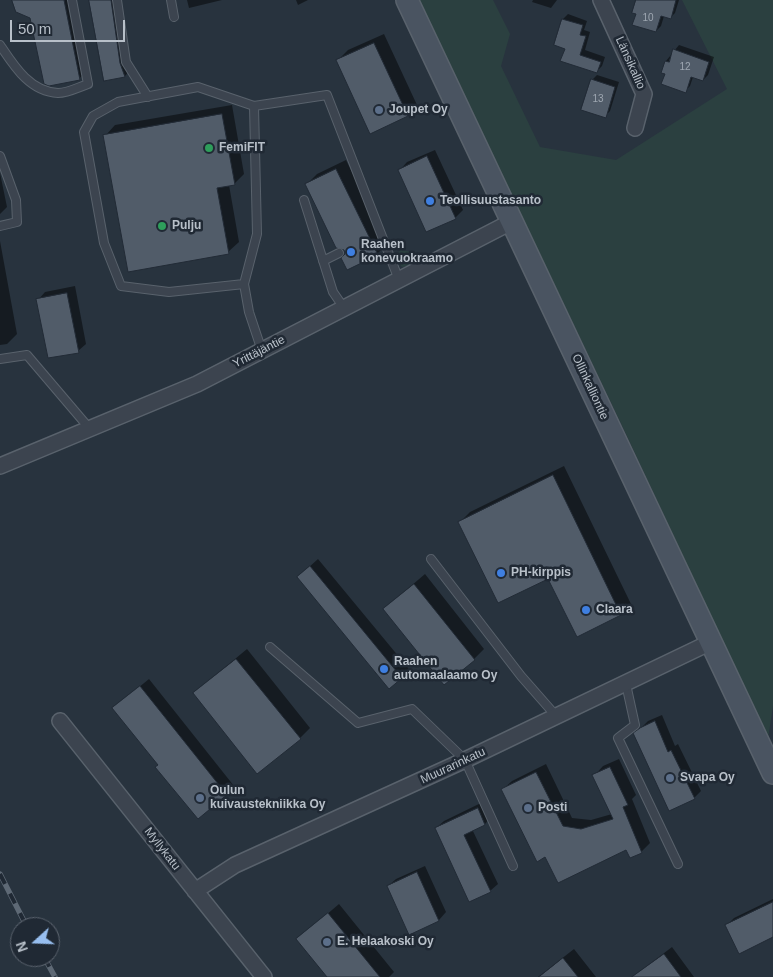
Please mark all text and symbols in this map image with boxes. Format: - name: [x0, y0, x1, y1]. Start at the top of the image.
- scale bar: [12, 10, 128, 42]
- house number: 10: [642, 12, 654, 24]
- text: 50 m: [18, 20, 51, 37]
- street label: Länsikallio: [612, 34, 648, 92]
- house number: 12: [679, 61, 691, 73]
- house number: 13: [592, 93, 604, 105]
- place label: Joupet Oy: [389, 103, 448, 117]
- marker: Joupet Oy: [373, 104, 385, 116]
- place label: FemiFIT: [219, 141, 265, 155]
- marker: FemiFIT: [203, 142, 215, 154]
- place label: Teollisuustasanto: [440, 194, 541, 208]
- marker: Teollisuustasanto: [424, 195, 436, 207]
- place label: Pulju: [172, 219, 201, 233]
- marker: Pulju: [156, 220, 168, 232]
- place label: Raahen konevuokraamo: [361, 238, 453, 266]
- marker: Raahen konevuokraamo: [345, 246, 357, 258]
- street label: Yrittäjäntie: [230, 333, 288, 371]
- street label: Ollinkalliontie: [569, 352, 611, 422]
- place label: PH-kirppis: [511, 566, 571, 580]
- marker: PH-kirppis: [495, 567, 507, 579]
- place label: Claara: [596, 603, 633, 617]
- marker: Claara: [580, 604, 592, 616]
- place label: Raahen automaalaamo Oy: [394, 655, 497, 683]
- marker: Raahen automaalaamo Oy: [378, 663, 390, 675]
- street label: Muurarinkatu: [418, 745, 488, 787]
- place label: Svapa Oy: [680, 771, 735, 785]
- marker: Svapa Oy: [664, 772, 676, 784]
- place label: Oulun kuivaustekniikka Oy: [210, 784, 325, 812]
- marker: Oulun kuivaustekniikka Oy: [194, 792, 206, 804]
- place label: Posti: [538, 801, 567, 815]
- marker: Posti: [522, 802, 534, 814]
- street label: Myllykatu: [141, 825, 183, 873]
- north arrow: [10, 917, 60, 967]
- place label: E. Helaakoski Oy: [337, 935, 434, 949]
- marker: E. Helaakoski Oy: [321, 936, 333, 948]
- text: N: [13, 939, 31, 954]

